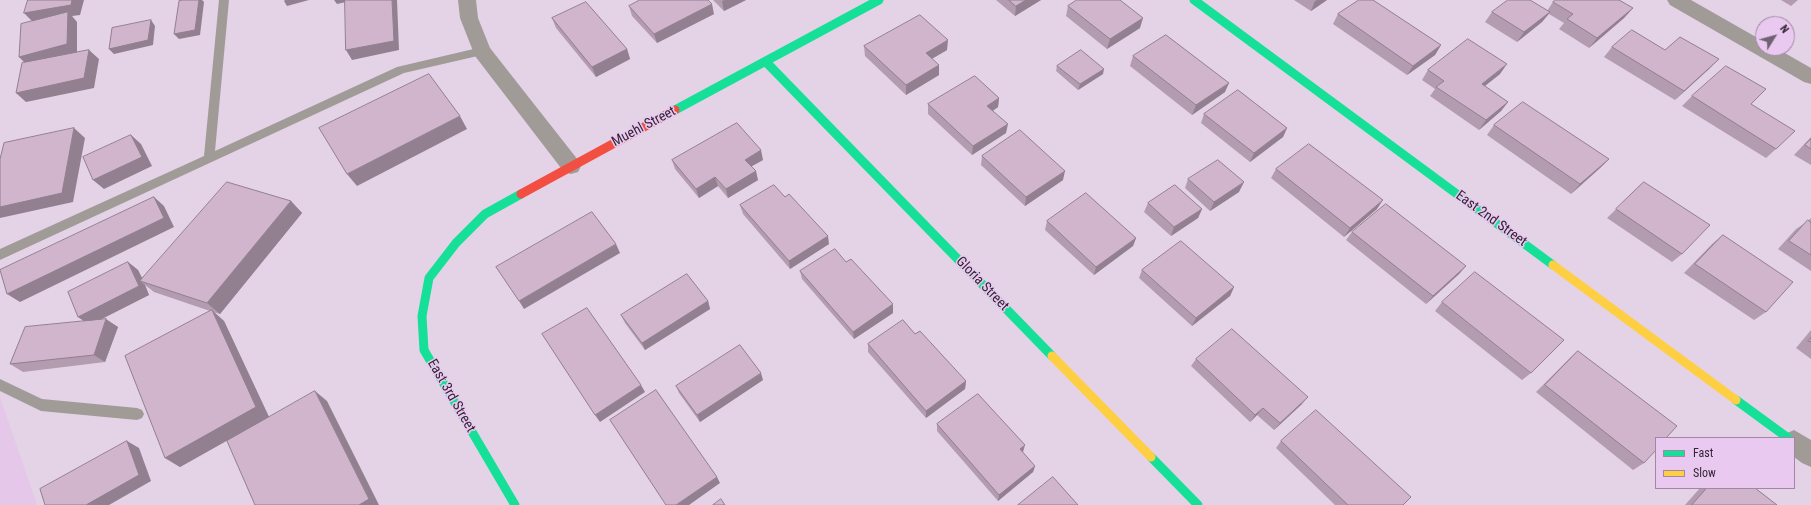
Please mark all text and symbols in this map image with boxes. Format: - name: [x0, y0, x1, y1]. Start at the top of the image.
- north arrow: [1755, 16, 1795, 56]
- text: N: [1777, 22, 1791, 36]
- street label: Muehl Street: [609, 103, 679, 151]
- street label: East 2nd Street: [1452, 187, 1530, 251]
- street label: Gloria Street: [952, 253, 1012, 315]
- street label: East 3rd Street: [423, 357, 479, 435]
- legend: [1655, 437, 1795, 489]
- text: Fast: [1693, 446, 1713, 460]
- text: Slow: [1693, 466, 1716, 480]

